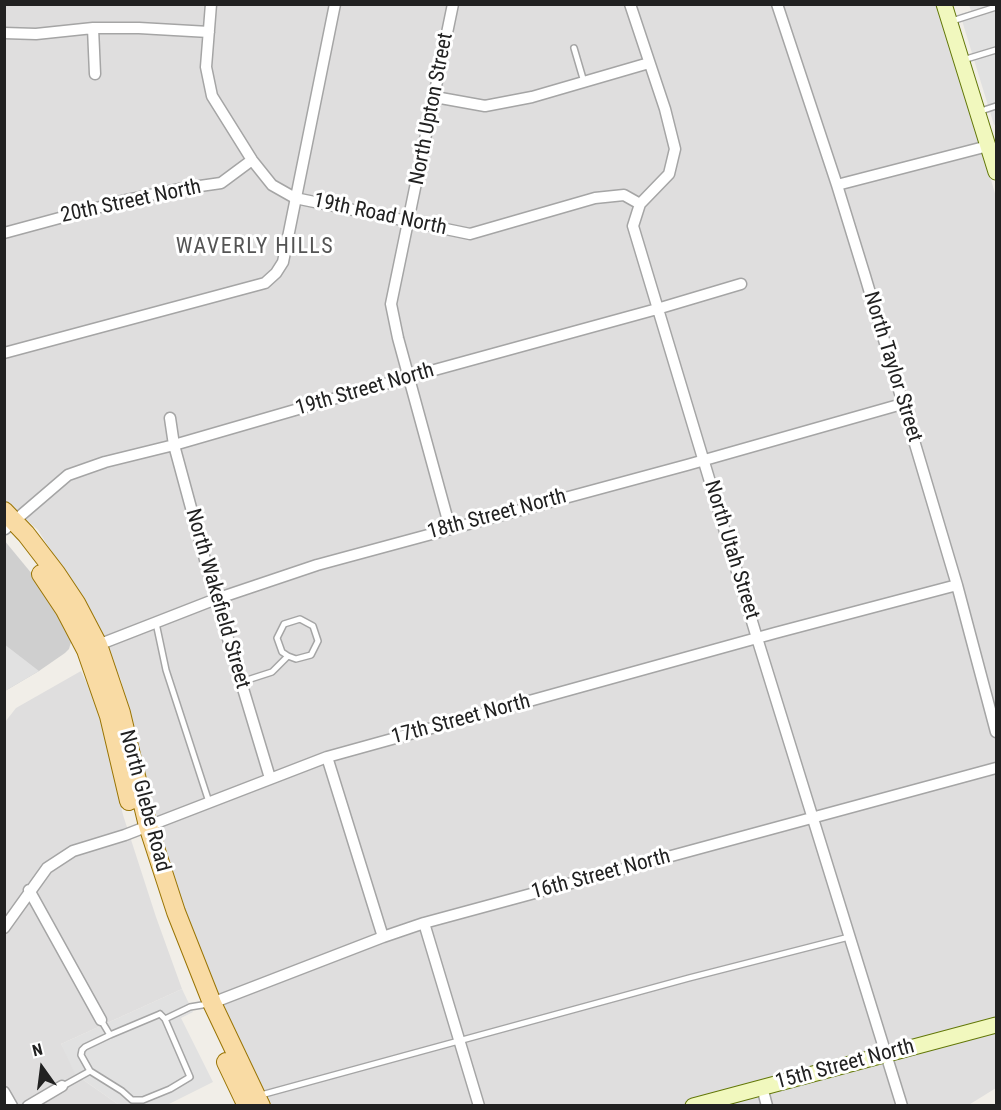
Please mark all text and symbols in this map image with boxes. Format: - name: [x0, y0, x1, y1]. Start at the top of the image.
- street label: North Upton Street: [405, 31, 459, 187]
- street label: 20th Street North: [59, 175, 203, 229]
- street label: 19th Road North: [311, 189, 449, 241]
- district label: WAVERLY HILLS: [176, 234, 334, 260]
- street label: North Taylor Street: [857, 289, 927, 445]
- street label: 19th Street North: [293, 358, 437, 422]
- street label: North Utah Street: [698, 478, 764, 622]
- street label: 18th Street North: [425, 484, 569, 546]
- street label: North Wakefield Street: [179, 506, 255, 692]
- street label: 17th Street North: [389, 689, 533, 751]
- street label: North Glebe Road: [113, 727, 175, 875]
- street label: 16th Street North: [529, 844, 673, 906]
- street label: 15th Street North: [773, 1034, 917, 1096]
- north arrow: [12, 1038, 72, 1098]
- text: N: [30, 1040, 45, 1060]

